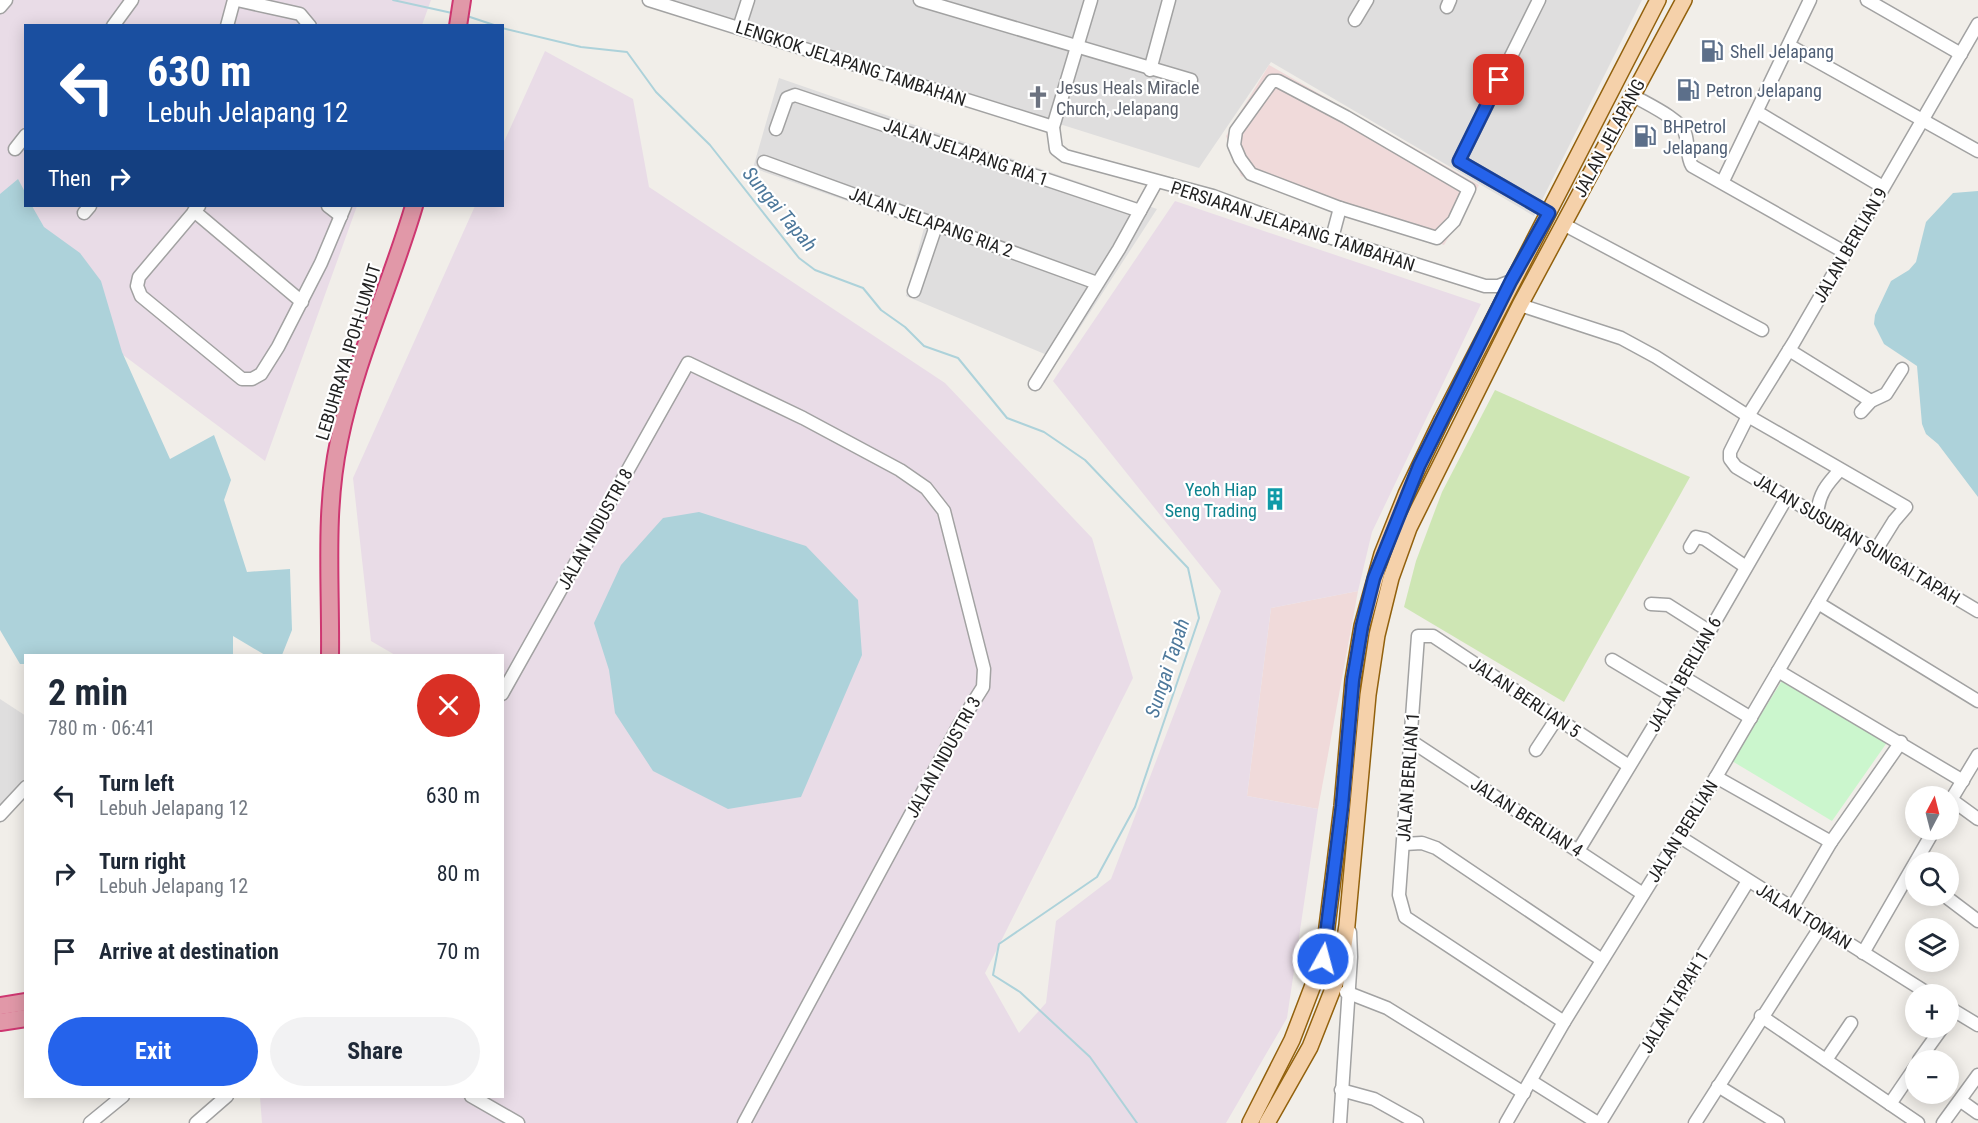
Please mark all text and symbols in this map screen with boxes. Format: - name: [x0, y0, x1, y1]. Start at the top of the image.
- street label: LENGKOK JELAPANG TAMBAHAN: [733, 16, 969, 110]
- fuel station icon: Shell Jelapang: [1699, 38, 1725, 64]
- place label: Shell Jelapang: [1730, 41, 1834, 62]
- text: 630 m: [147, 47, 252, 96]
- icon: left: [48, 48, 126, 126]
- pin: [1473, 54, 1524, 105]
- icon: arrive: [1482, 63, 1515, 96]
- street label: JALAN JELAPANG: [1569, 75, 1649, 201]
- place label: Jesus Heals Miracle Church, Jelapang: [1056, 77, 1199, 119]
- fuel station icon: Petron Jelapang: [1675, 77, 1701, 103]
- place label: Petron Jelapang: [1706, 80, 1822, 101]
- church icon: Jesus Heals Miracle Church, Jelapang: [1025, 84, 1051, 110]
- text: Lebuh Jelapang 12: [147, 97, 348, 129]
- street label: JALAN JELAPANG RIA 1: [881, 114, 1051, 190]
- place label: BHPetrol Jelapang: [1663, 116, 1728, 158]
- fuel station icon: BHPetrol Jelapang: [1632, 123, 1658, 149]
- icon: right: [103, 162, 136, 195]
- water label: Sungai Tapah: [738, 162, 822, 256]
- text: Then: [48, 166, 91, 191]
- street label: PERSIARAN JELAPANG TAMBAHAN: [1168, 177, 1418, 275]
- street label: JALAN JELAPANG RIA 2: [846, 183, 1016, 261]
- street label: JALAN BERLIAN 9: [1809, 184, 1891, 306]
- street label: LEBUHRAYA IPOH-LUMUT: [311, 261, 385, 443]
- street label: JALAN INDUSTRI 8: [553, 465, 637, 593]
- street label: JALAN SUSURAN SUNGAI TAPAH: [1750, 469, 1964, 609]
- place label: Yeoh Hiap Seng Trading: [1165, 479, 1257, 521]
- building icon: Yeoh Hiap Seng Trading: [1262, 486, 1288, 512]
- street label: JALAN BERLIAN 6: [1643, 613, 1725, 735]
- water label: Sungai Tapah: [1140, 615, 1194, 721]
- street label: JALAN BERLIAN 5: [1466, 652, 1585, 742]
- text: 2 min: [48, 672, 128, 714]
- button: close: [417, 674, 480, 737]
- street label: JALAN INDUSTRI 3: [901, 693, 985, 821]
- street label: JALAN BERLIAN 1: [1393, 712, 1423, 842]
- text: 780 m · 06:41: [48, 716, 155, 740]
- text: Turn left: [99, 771, 174, 796]
- street label: JALAN BERLIAN 4: [1467, 773, 1587, 861]
- street label: JALAN BERLIAN: [1642, 776, 1722, 886]
- icon: left: [48, 779, 81, 812]
- text: 630 m: [426, 783, 480, 808]
- north arrow: [1905, 786, 1959, 840]
- map controls: [1905, 786, 1959, 1104]
- text: Lebuh Jelapang 12: [99, 796, 248, 820]
- text: Turn right: [99, 849, 186, 874]
- button: search: [1905, 852, 1959, 906]
- icon: right: [48, 857, 81, 890]
- text: 80 m: [437, 861, 480, 886]
- text: Lebuh Jelapang 12: [99, 874, 248, 898]
- street label: JALAN TOMAN: [1753, 878, 1855, 954]
- button: layers: [1905, 918, 1959, 972]
- position arrow: [1291, 927, 1355, 991]
- icon: arrive: [48, 935, 81, 968]
- text: Arrive at destination: [99, 939, 279, 964]
- text: 70 m: [437, 939, 480, 964]
- street label: JALAN TAPAH 1: [1635, 947, 1713, 1057]
- button: +: [1905, 984, 1959, 1038]
- button: Exit: [48, 1017, 258, 1086]
- button: Share: [270, 1017, 480, 1086]
- button: −: [1905, 1050, 1959, 1104]

